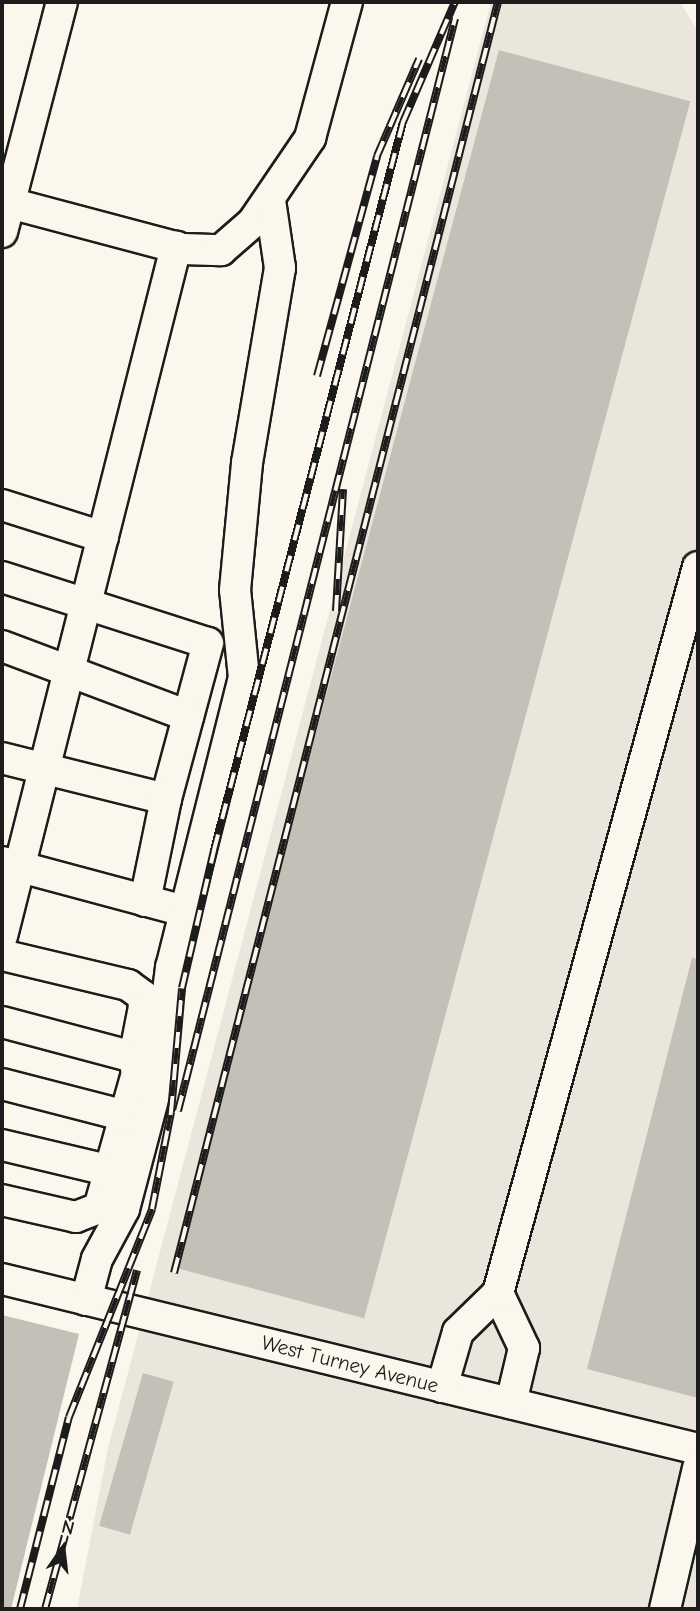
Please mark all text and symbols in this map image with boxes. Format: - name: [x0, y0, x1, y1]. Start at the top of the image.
- street label: West Turney Avenue: [259, 1330, 441, 1398]
- north arrow: [28, 1513, 98, 1583]
- text: N: [59, 1515, 77, 1540]

